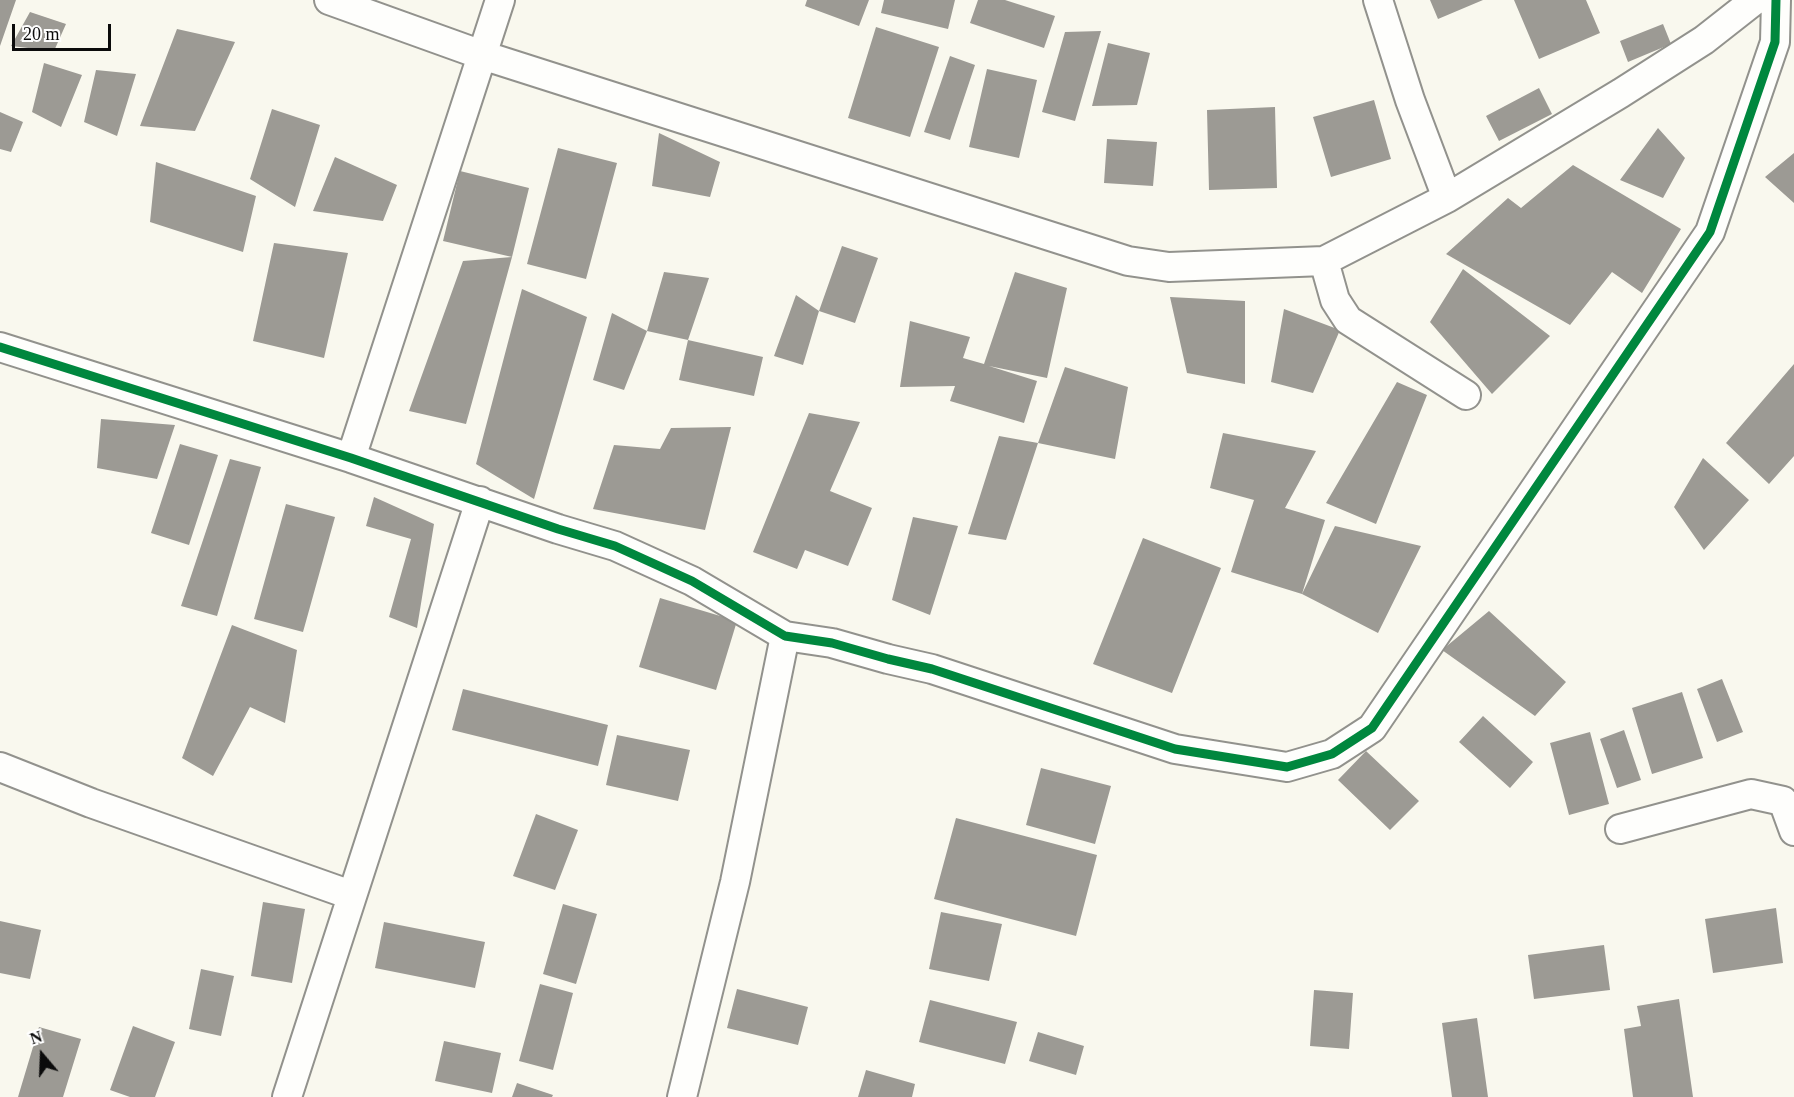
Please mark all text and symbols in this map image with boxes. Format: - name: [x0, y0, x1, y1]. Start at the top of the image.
- scale bar: [15, 12, 114, 50]
- text: 20 m: [23, 24, 60, 44]
- north arrow: [12, 1025, 72, 1085]
- text: N: [28, 1028, 44, 1047]

